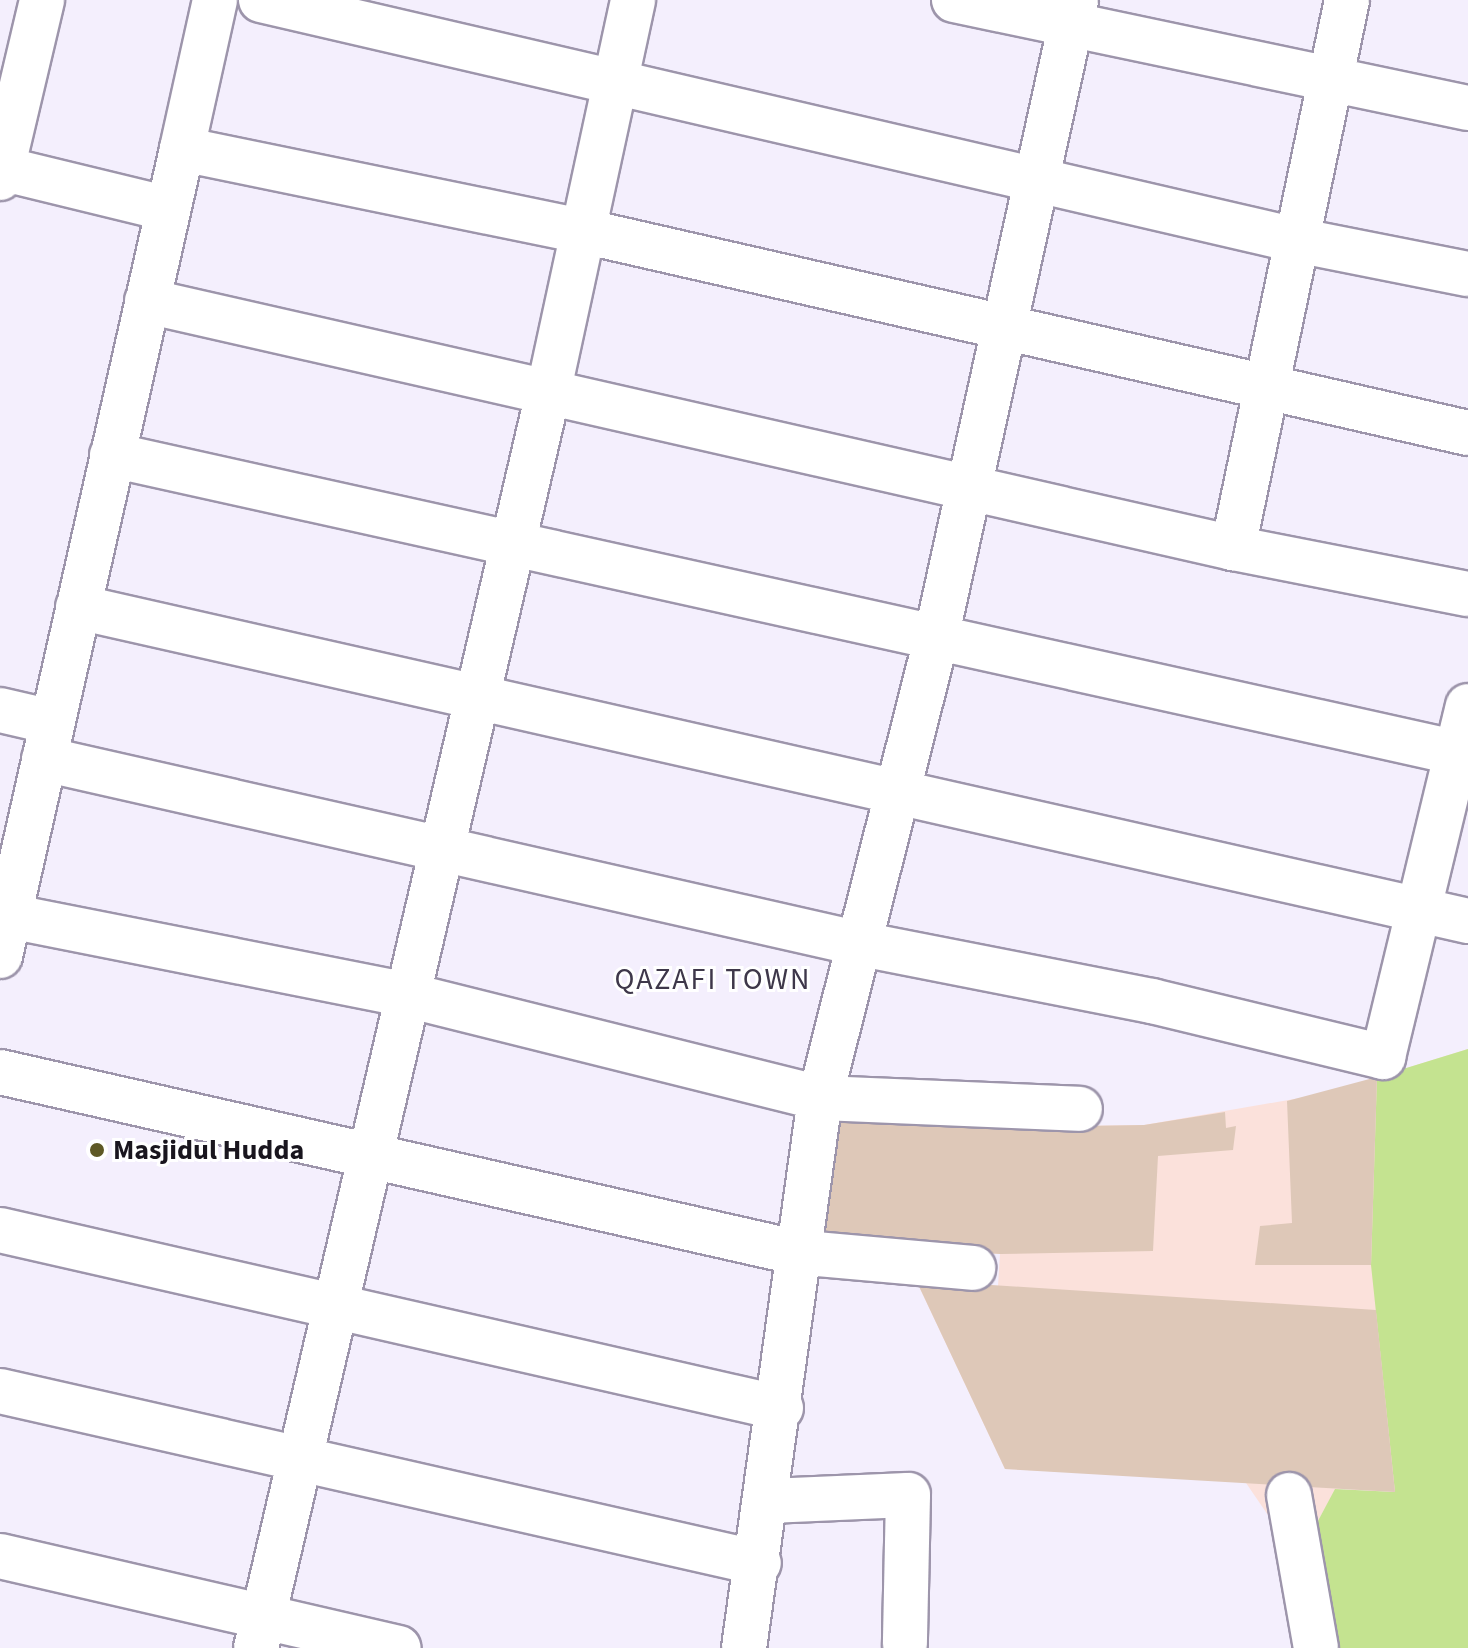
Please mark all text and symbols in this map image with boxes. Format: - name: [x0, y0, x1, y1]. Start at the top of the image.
- district label: QAZAFI TOWN: [615, 962, 811, 998]
- place label: Masjidul Hudda: [113, 1133, 304, 1167]
- marker: Masjidul Hudda: [88, 1141, 106, 1159]

